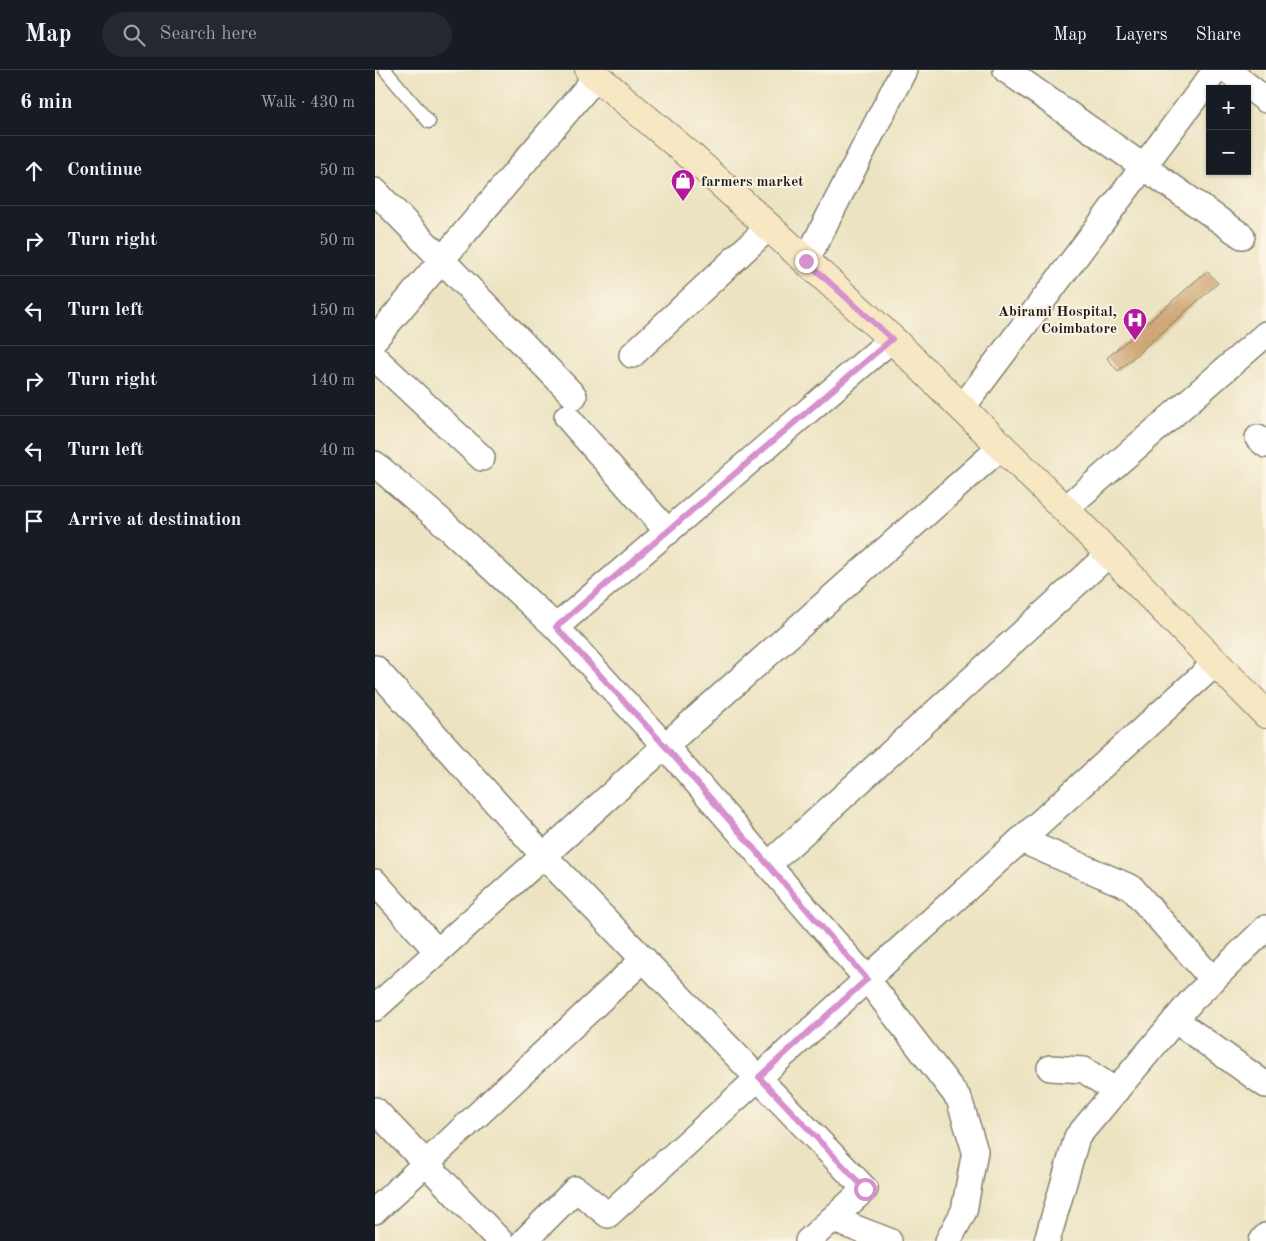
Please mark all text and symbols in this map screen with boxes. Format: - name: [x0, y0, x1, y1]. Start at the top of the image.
- search box: [102, 12, 452, 57]
- icon: search: [120, 21, 148, 49]
- text: Map: [25, 23, 72, 47]
- text: Search here: [160, 25, 257, 44]
- text: Map: [1053, 26, 1087, 44]
- text: Layers: [1115, 26, 1167, 44]
- text: Share: [1195, 26, 1241, 44]
- map controls: [1206, 85, 1251, 175]
- button: +: [1206, 85, 1251, 130]
- text: 6 min: [20, 92, 73, 113]
- text: Walk · 430 m: [260, 95, 355, 111]
- button: −: [1206, 130, 1251, 175]
- icon: ahead: [20, 157, 48, 185]
- text: Continue: [67, 161, 142, 180]
- text: 50 m: [319, 163, 355, 179]
- shop icon: farmers market: [670, 168, 696, 202]
- place label: farmers market: [701, 175, 804, 190]
- icon: right: [20, 227, 48, 255]
- text: Turn right: [67, 231, 157, 250]
- text: 50 m: [319, 233, 355, 249]
- route end: [795, 250, 818, 273]
- icon: left: [20, 297, 48, 325]
- text: Turn left: [67, 301, 144, 320]
- text: 150 m: [310, 303, 355, 319]
- place label: Abirami Hospital, Coimbatore: [998, 305, 1117, 337]
- hospital icon: Abirami Hospital, Coimbatore: [1122, 307, 1148, 341]
- icon: right: [20, 367, 48, 395]
- text: Turn right: [67, 371, 157, 390]
- text: 140 m: [310, 373, 355, 389]
- icon: left: [20, 437, 48, 465]
- text: Turn left: [67, 441, 144, 460]
- text: 40 m: [319, 443, 355, 459]
- icon: arrive: [20, 507, 48, 535]
- text: Arrive at destination: [67, 511, 241, 530]
- route start: [854, 1178, 877, 1201]

